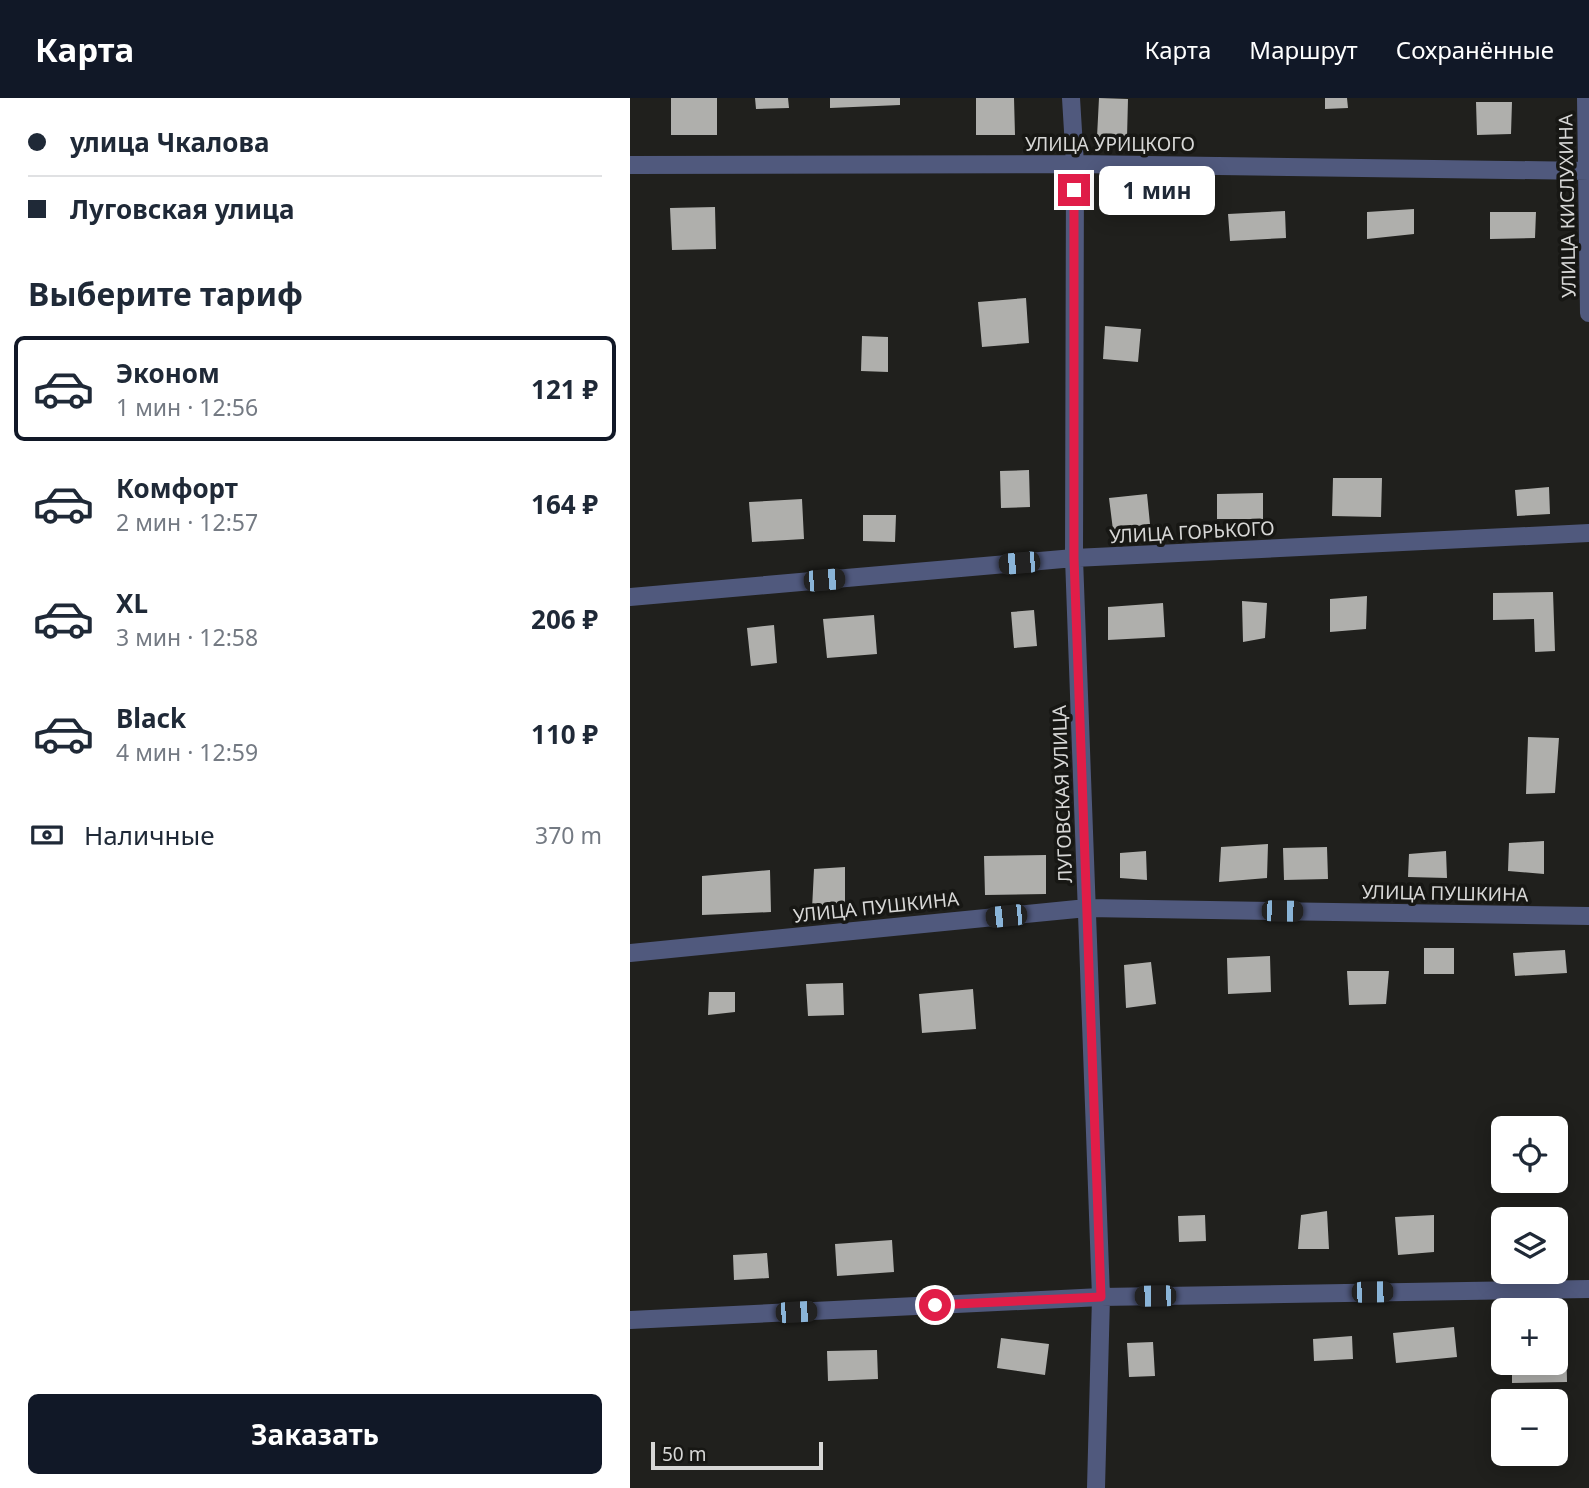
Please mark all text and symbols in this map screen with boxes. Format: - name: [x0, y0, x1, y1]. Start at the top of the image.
- text: Карта: [35, 27, 134, 72]
- text: Карта: [1144, 33, 1211, 66]
- text: Маршрут: [1249, 33, 1358, 66]
- text: Сохранённые: [1396, 33, 1554, 66]
- street label: УЛИЦА КИСЛУХИНА: [1552, 113, 1582, 298]
- text: улица Чкалова: [70, 124, 269, 160]
- street label: УЛИЦА УРИЦКОГО: [1025, 131, 1195, 157]
- callout: 1 мин: [1098, 166, 1214, 214]
- route end: [1058, 174, 1090, 206]
- text: 1 мин: [1123, 174, 1191, 206]
- text: Луговская улица: [70, 191, 294, 227]
- text: Выберите тариф: [28, 272, 303, 315]
- text: Эконом: [116, 355, 220, 391]
- icon: car: [32, 357, 95, 420]
- text: 121 ₽: [531, 371, 598, 407]
- text: 1 мин · 12:56: [116, 391, 258, 423]
- text: Комфорт: [116, 470, 238, 506]
- icon: car: [32, 472, 95, 535]
- text: 164 ₽: [531, 486, 598, 522]
- text: 2 мин · 12:57: [116, 506, 258, 538]
- street label: УЛИЦА ГОРЬКОГО: [1109, 515, 1275, 549]
- car: [998, 551, 1041, 575]
- car: [803, 568, 846, 592]
- text: XL: [116, 585, 148, 621]
- icon: car: [32, 587, 95, 650]
- text: 206 ₽: [531, 601, 598, 637]
- text: 3 мин · 12:58: [116, 621, 258, 653]
- text: Black: [116, 700, 186, 736]
- icon: car: [32, 702, 95, 765]
- street label: ЛУГОВСКАЯ УЛИЦА: [1046, 704, 1078, 883]
- text: 110 ₽: [531, 716, 598, 752]
- text: 4 мин · 12:59: [116, 736, 258, 768]
- icon: cash: [28, 816, 66, 854]
- text: Наличные: [84, 817, 215, 853]
- text: 370 m: [535, 819, 602, 851]
- street label: УЛИЦА ПУШКИНА: [1362, 879, 1529, 907]
- street label: УЛИЦА ПУШКИНА: [792, 885, 961, 929]
- car: [1261, 900, 1304, 922]
- car: [985, 903, 1028, 929]
- map controls: [1491, 1116, 1568, 1466]
- button: locate: [1491, 1116, 1568, 1193]
- button: layers: [1491, 1207, 1568, 1284]
- car: [1351, 1281, 1394, 1303]
- car: [1134, 1285, 1177, 1307]
- route start: [919, 1289, 951, 1321]
- button: +: [1491, 1298, 1568, 1375]
- car: [775, 1300, 818, 1324]
- button: −: [1491, 1389, 1568, 1466]
- button: Заказать: [28, 1394, 602, 1474]
- scale bar: [651, 1439, 822, 1471]
- text: 50 m: [662, 1441, 706, 1467]

